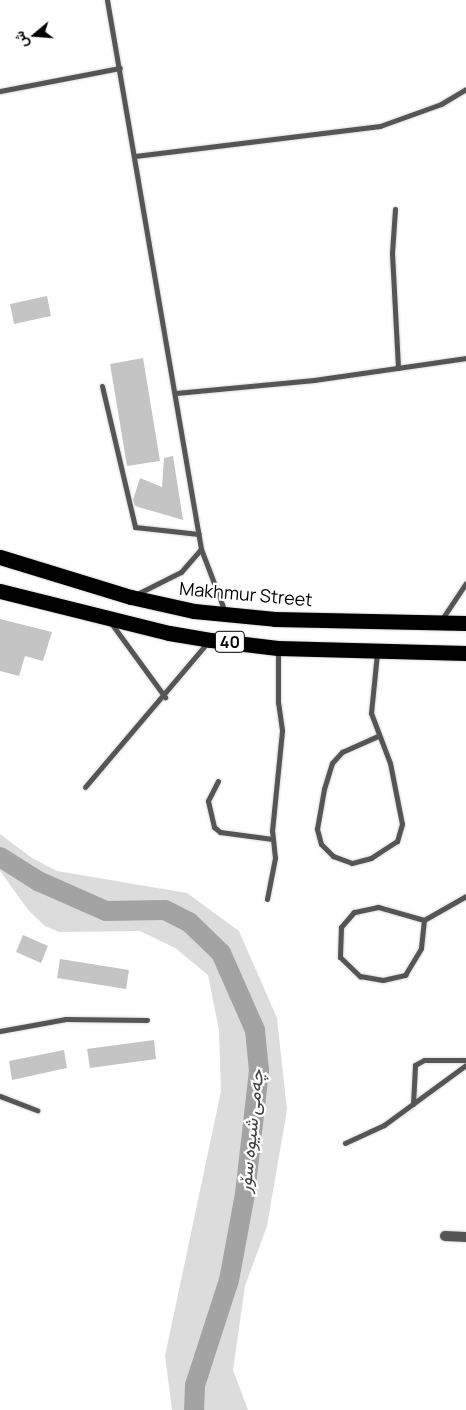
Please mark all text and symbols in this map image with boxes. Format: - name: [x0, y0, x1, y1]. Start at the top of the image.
- north arrow: [10, 10, 60, 60]
- text: ش: [9, 29, 32, 51]
- street label: Makhmur Street: [178, 577, 314, 611]
- road number: 40: [214, 628, 246, 656]
- water label: چەمی شیوە سۆر: [233, 1069, 269, 1193]

